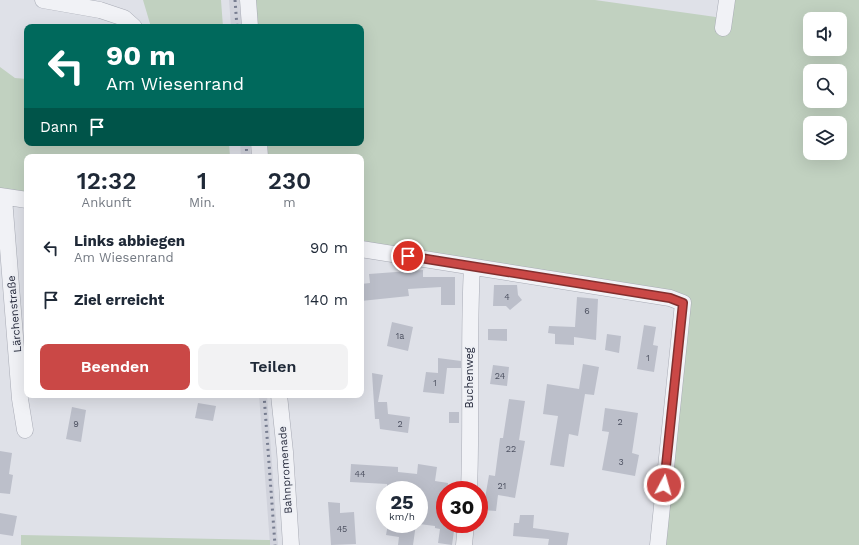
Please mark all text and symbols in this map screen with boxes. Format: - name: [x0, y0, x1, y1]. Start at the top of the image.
- map controls: [803, 12, 847, 160]
- button: sound: [803, 12, 847, 56]
- text: 90 m: [106, 39, 176, 72]
- icon: left: [40, 40, 92, 92]
- button: search: [803, 64, 847, 108]
- text: Am Wiesenrand: [106, 73, 244, 94]
- icon: arrive: [86, 116, 108, 138]
- button: layers: [803, 116, 847, 160]
- text: Dann: [40, 118, 78, 136]
- text: 12:32: [77, 167, 136, 195]
- text: 1: [197, 167, 207, 195]
- text: 230: [268, 167, 311, 195]
- text: Ankunft: [82, 195, 131, 210]
- text: Min.: [189, 195, 215, 210]
- text: m: [283, 195, 296, 210]
- text: Links abbiegen: [74, 232, 185, 250]
- icon: left: [40, 237, 62, 259]
- text: 90 m: [310, 239, 348, 257]
- pin: [391, 239, 425, 273]
- icon: arrive: [397, 245, 419, 267]
- text: Am Wiesenrand: [74, 250, 174, 265]
- street label: Lärchenstraße: [5, 275, 24, 353]
- icon: arrive: [40, 289, 62, 311]
- text: Ziel erreicht: [74, 291, 164, 309]
- text: 140 m: [304, 291, 348, 309]
- house number: 4: [504, 292, 510, 302]
- house number: 6: [584, 306, 590, 316]
- house number: 1a: [396, 331, 404, 341]
- button: Beenden: [40, 344, 190, 390]
- button: Teilen: [198, 344, 348, 390]
- street label: Buchenweg: [463, 347, 476, 409]
- house number: 1: [646, 353, 650, 363]
- house number: 24: [495, 371, 506, 381]
- house number: 1: [433, 378, 437, 388]
- house number: 2: [617, 417, 623, 427]
- house number: 9: [73, 419, 79, 429]
- house number: 2: [397, 419, 403, 429]
- street label: Bahnpromenade: [276, 426, 295, 514]
- house number: 22: [506, 444, 516, 454]
- house number: 3: [618, 457, 624, 467]
- position arrow: [643, 464, 685, 506]
- house number: 44: [355, 469, 366, 479]
- speed limit sign: 30: [436, 481, 488, 533]
- house number: 21: [498, 481, 506, 491]
- text: 25: [390, 490, 414, 514]
- text: km/h: [389, 511, 415, 522]
- house number: 45: [337, 524, 347, 534]

